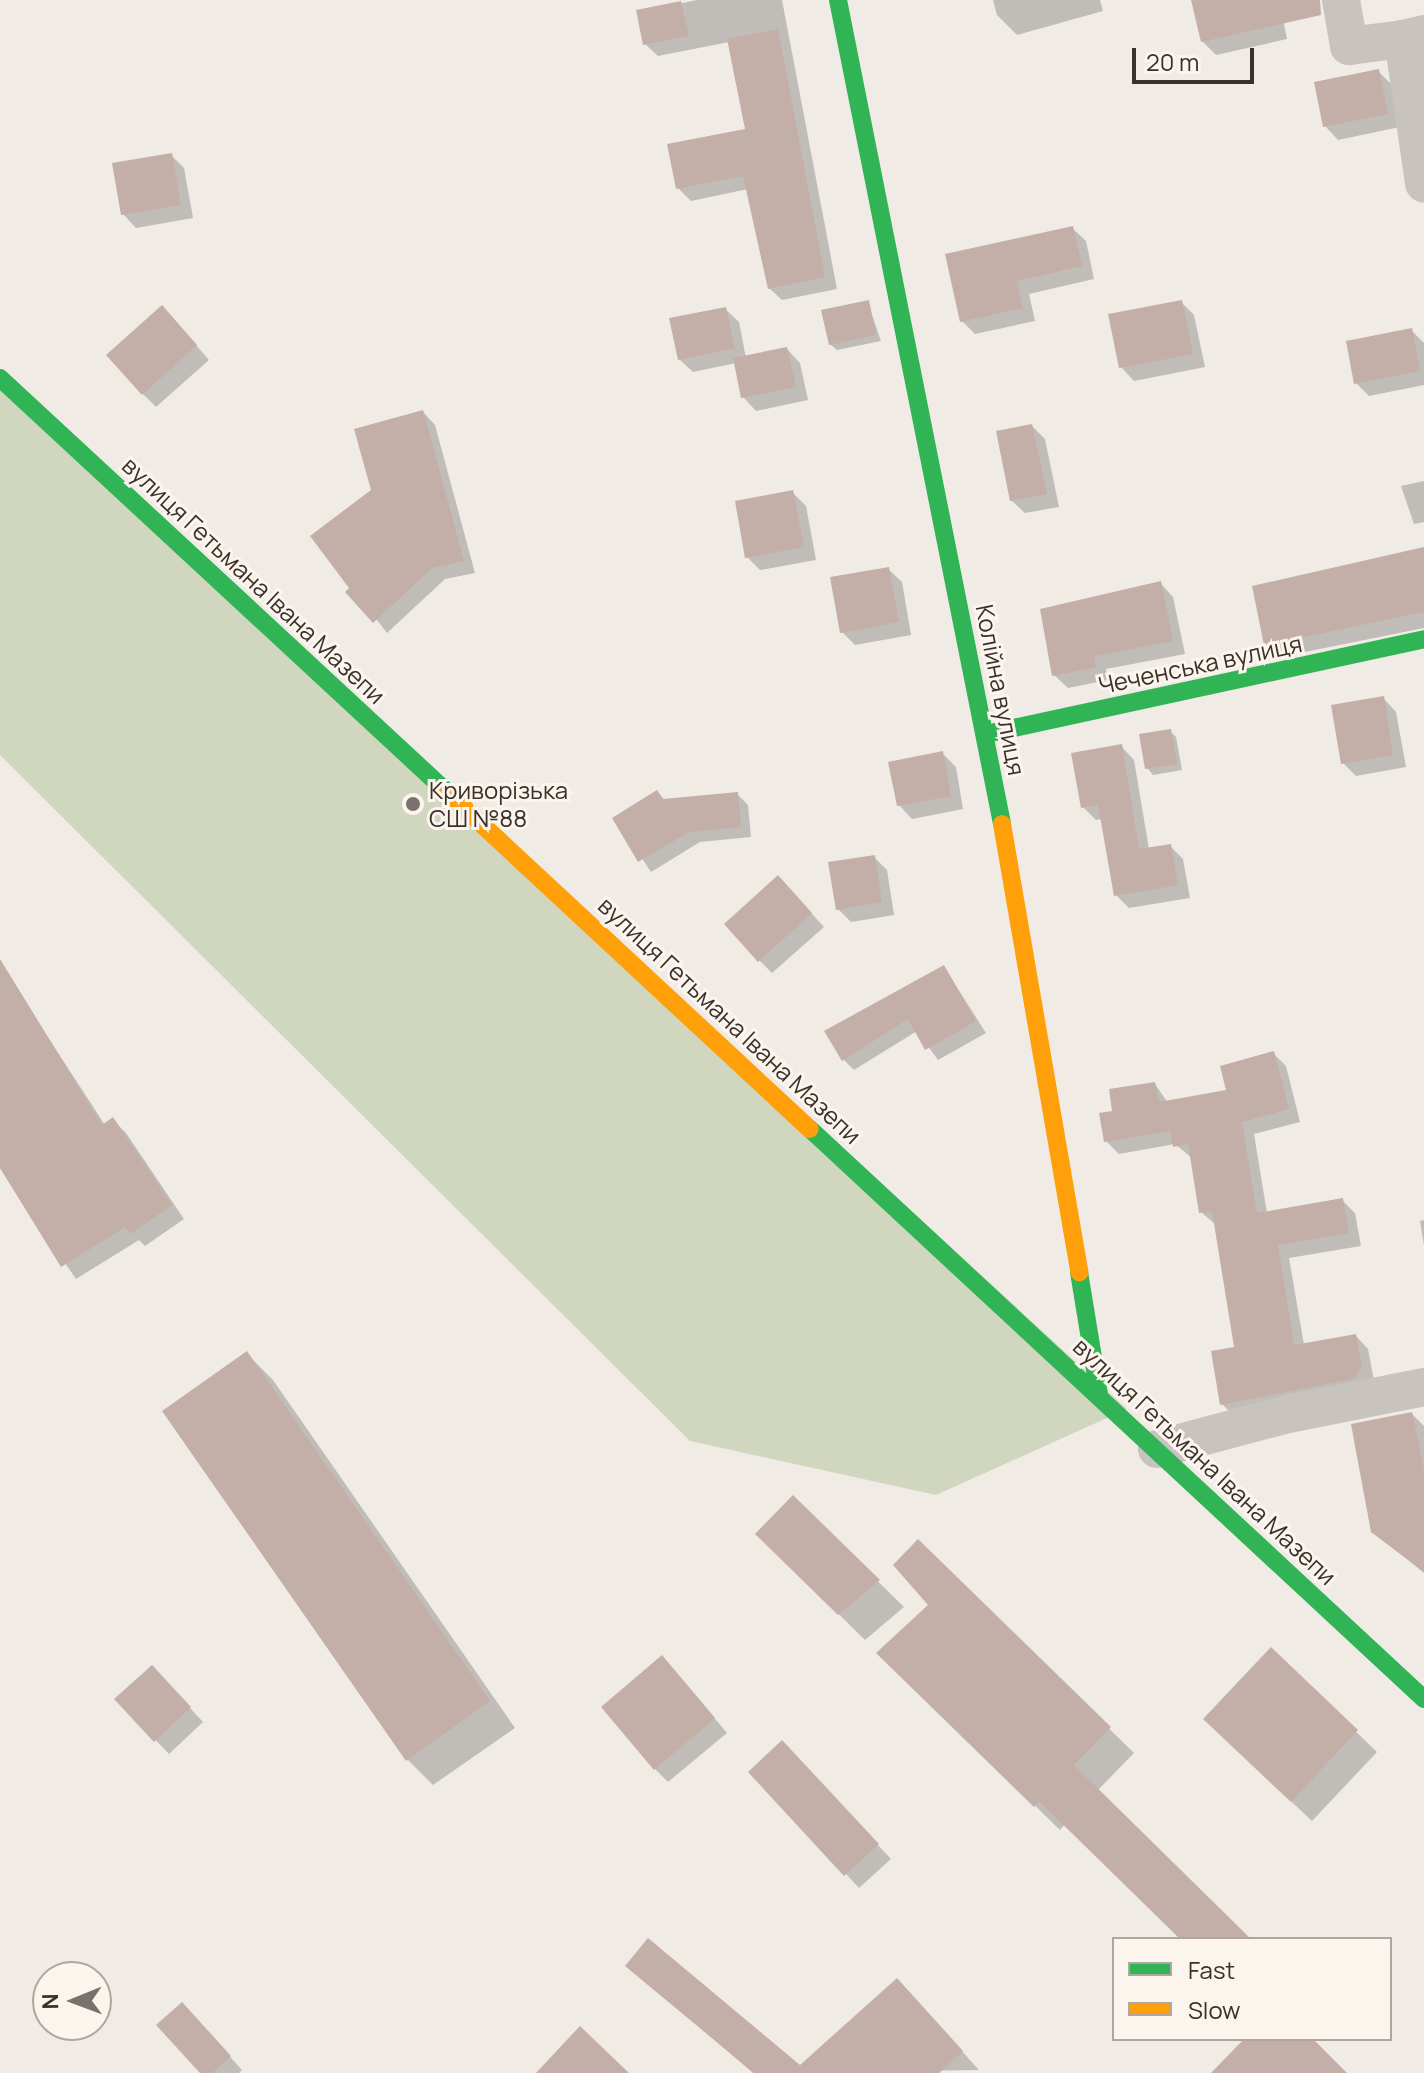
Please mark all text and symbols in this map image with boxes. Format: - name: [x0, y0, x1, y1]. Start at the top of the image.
- scale bar: [1136, 32, 1258, 82]
- text: 20 m: [1146, 45, 1199, 78]
- street label: вулиця Гетьмана Івана Мазепи: [117, 451, 391, 709]
- street label: Колійна вулиця: [970, 602, 1032, 778]
- street label: Чеченська вулиця: [1096, 628, 1304, 700]
- place label: Криворізька СШ №88: [429, 776, 568, 832]
- marker: Криворізька СШ №88: [404, 795, 422, 813]
- street label: вулиця Гетьмана Івана Мазепи: [593, 891, 867, 1149]
- street label: вулиця Гетьмана Івана Мазепи: [1068, 1332, 1342, 1590]
- legend: [1112, 1937, 1392, 2041]
- text: Fast: [1188, 1953, 1235, 1986]
- north arrow: [32, 1961, 112, 2041]
- text: N: [35, 1993, 65, 2010]
- text: Slow: [1188, 1993, 1241, 2026]

